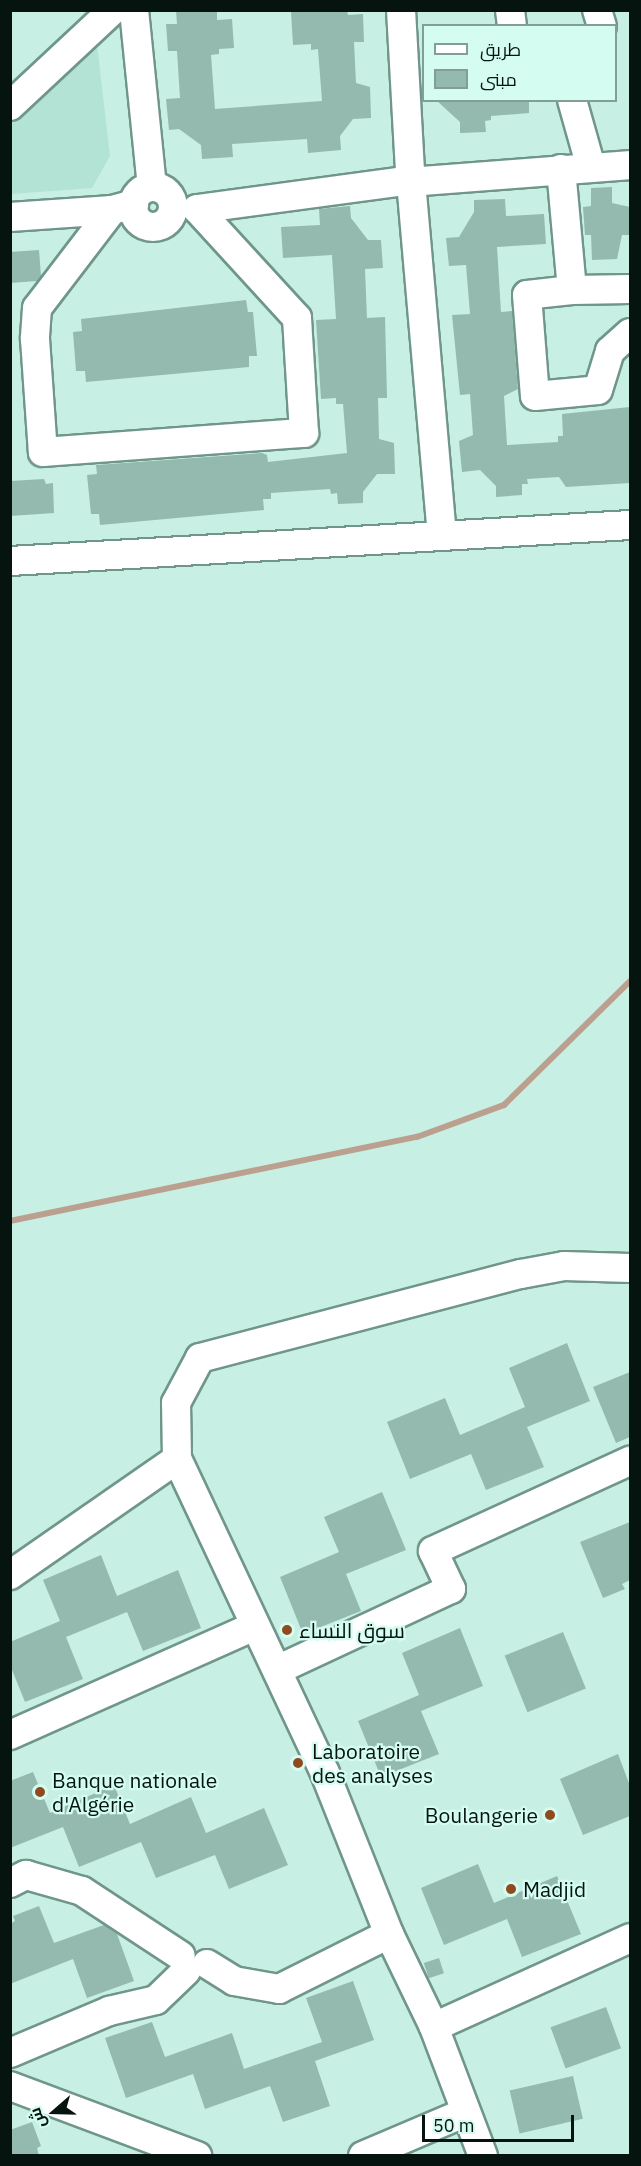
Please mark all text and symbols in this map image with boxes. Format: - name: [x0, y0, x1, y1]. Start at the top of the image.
- legend: [422, 24, 617, 102]
- text: طريق: [480, 38, 521, 61]
- text: مبنى: [480, 68, 517, 91]
- place label: سوق النساء: [299, 1617, 405, 1643]
- marker: سوق النساء: [280, 1623, 294, 1637]
- place label: Laboratoire des analyses: [312, 1738, 433, 1788]
- marker: Laboratoire des analyses: [289, 1754, 307, 1772]
- place label: Banque nationale d'Algérie: [52, 1767, 217, 1817]
- marker: Banque nationale d'Algérie: [33, 1785, 47, 1799]
- place label: Boulangerie: [425, 1802, 538, 1828]
- marker: Boulangerie: [543, 1808, 557, 1822]
- place label: Madjid: [523, 1876, 586, 1902]
- marker: Madjid: [504, 1882, 518, 1896]
- north arrow: [24, 2082, 84, 2142]
- scale bar: [425, 2103, 576, 2141]
- text: ش: [24, 2105, 50, 2131]
- text: 50 m: [433, 2114, 475, 2137]

